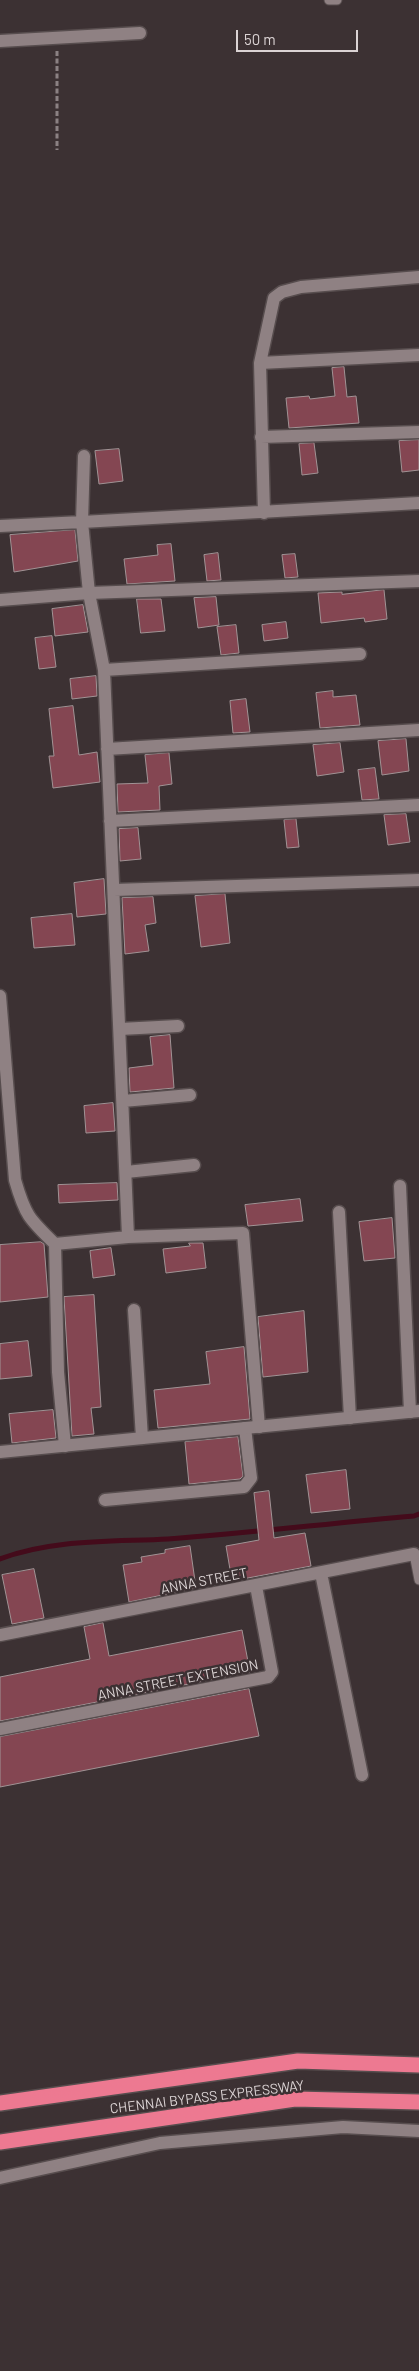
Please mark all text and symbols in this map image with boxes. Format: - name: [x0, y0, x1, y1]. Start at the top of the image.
- scale bar: [239, 20, 362, 52]
- text: 50 m: [244, 30, 276, 48]
- street label: ANNA STREET: [159, 1564, 249, 1598]
- street label: ANNA STREET EXTENSION: [96, 1656, 260, 1704]
- street label: CHENNAI BYPASS EXPRESSWAY: [109, 2077, 305, 2117]

